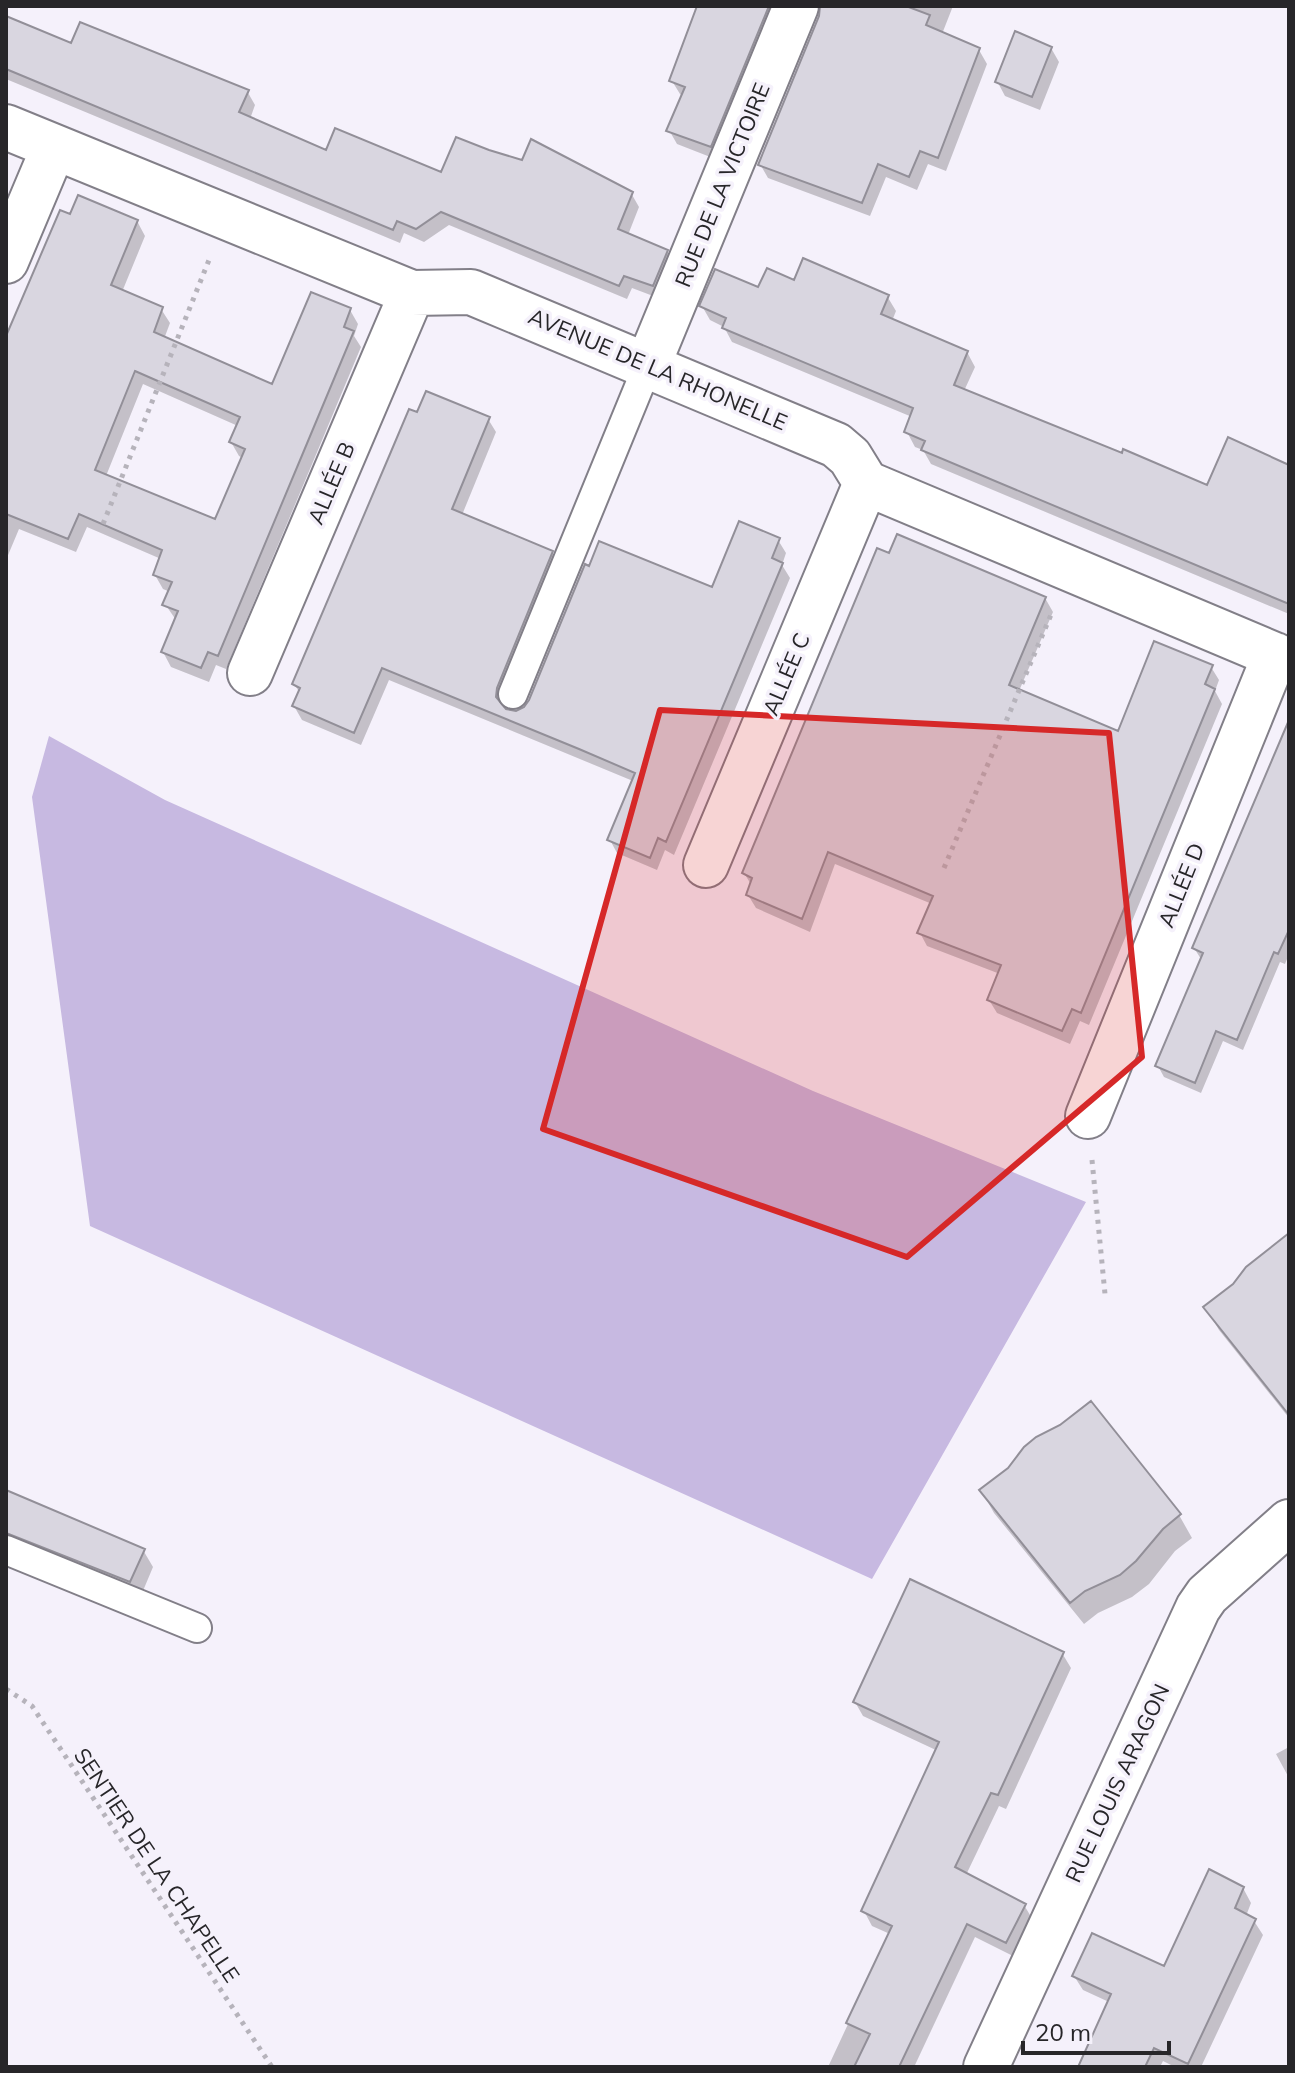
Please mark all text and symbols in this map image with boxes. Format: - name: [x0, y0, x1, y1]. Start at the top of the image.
- street label: RUE DE LA VICTOIRE: [668, 79, 776, 291]
- street label: AVENUE DE LA RHONELLE: [524, 302, 792, 436]
- street label: ALLÉE B: [301, 438, 361, 528]
- street label: ALLÉE C: [756, 629, 816, 719]
- street label: ALLÉE D: [1151, 839, 1211, 931]
- street label: RUE LOUIS ARAGON: [1059, 1679, 1175, 1887]
- street label: SENTIER DE LA CHAPELLE: [68, 1742, 246, 1988]
- scale bar: [1023, 2005, 1169, 2055]
- text: 20 m: [1035, 2017, 1091, 2047]

